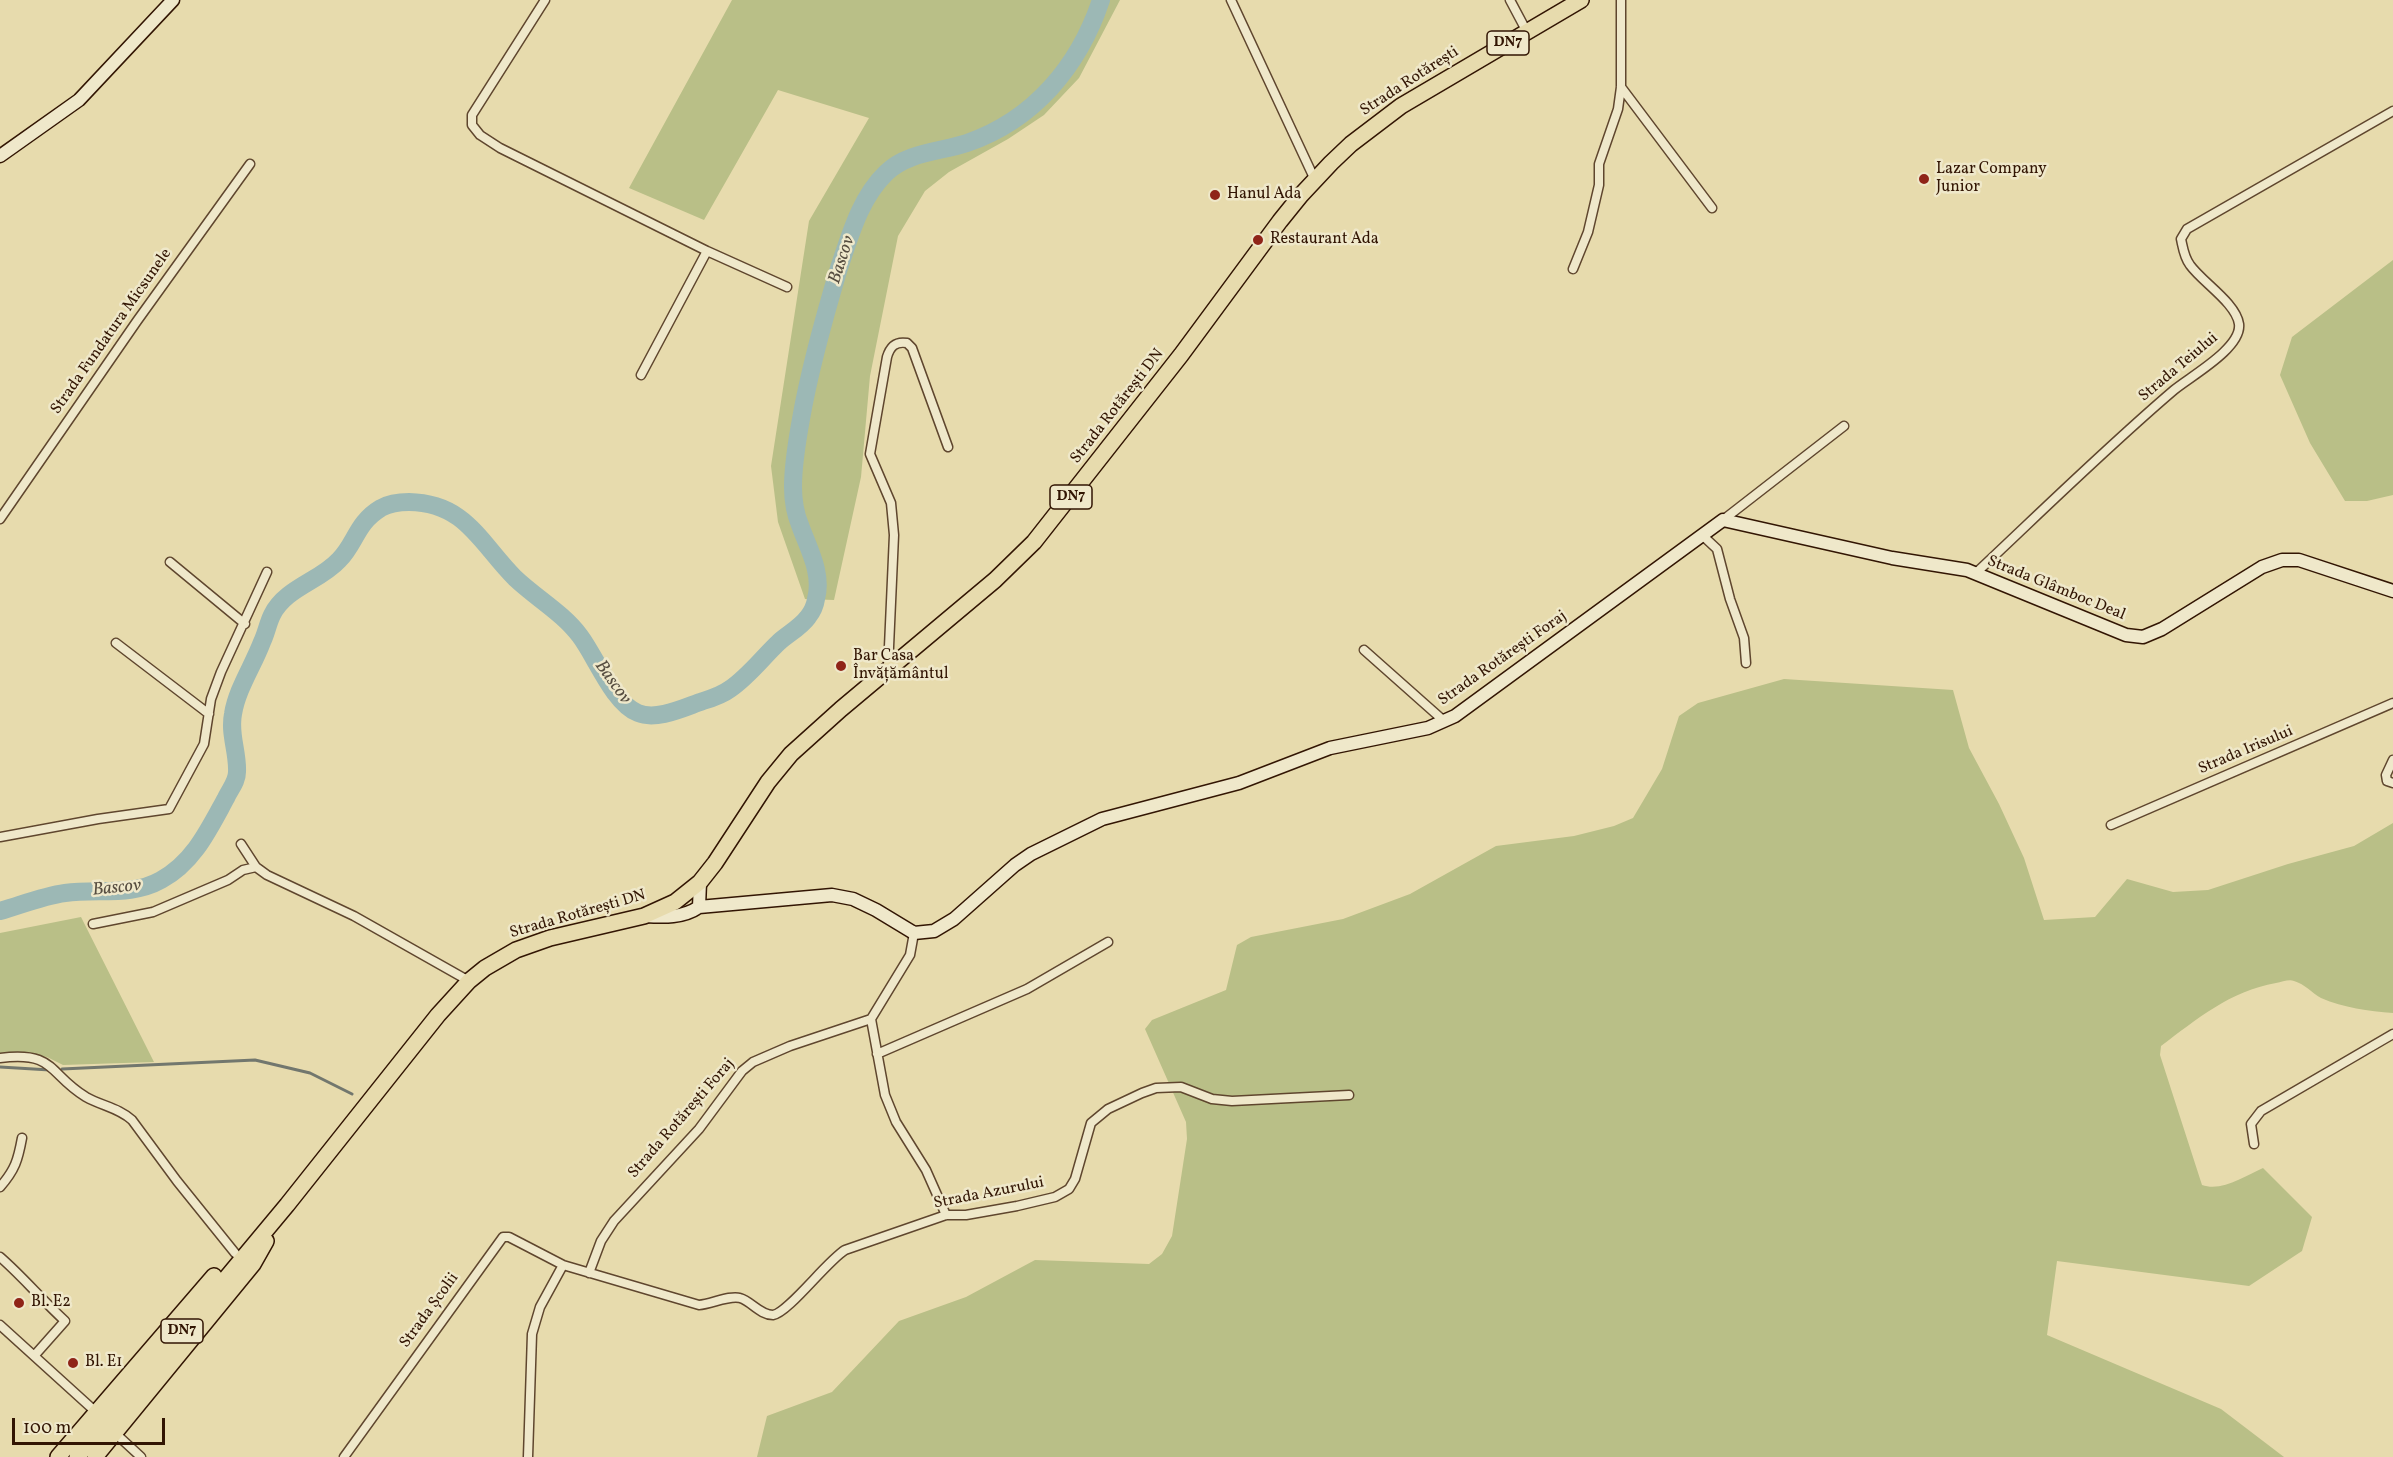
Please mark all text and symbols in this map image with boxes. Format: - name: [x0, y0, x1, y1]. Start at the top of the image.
- road number: DN7: [1487, 31, 1529, 55]
- street label: Strada Rotărești: [1357, 43, 1463, 121]
- place label: Lazar Company Junior: [1936, 160, 2047, 198]
- marker: Lazar Company Junior: [1917, 172, 1931, 186]
- place label: Hanul Ada: [1227, 185, 1302, 205]
- marker: Hanul Ada: [1208, 188, 1222, 202]
- place label: Restaurant Ada: [1270, 230, 1379, 250]
- water label: Bascov: [825, 233, 861, 287]
- marker: Restaurant Ada: [1251, 233, 1265, 247]
- street label: Strada Fundatura Micsunele: [47, 245, 177, 419]
- street label: Strada Teiului: [2135, 329, 2223, 407]
- street label: Strada Rotărești DN: [1067, 346, 1169, 468]
- road number: DN7: [1050, 485, 1092, 509]
- street label: Strada Glâmboc Deal: [1984, 552, 2128, 626]
- street label: Strada Rotărești Foraj: [1435, 607, 1571, 711]
- place label: Bar Casa Învățământul: [853, 647, 948, 685]
- water label: Bascov: [589, 657, 635, 709]
- marker: Bar Casa Învățământul: [834, 659, 848, 673]
- street label: Strada Irisului: [2196, 722, 2296, 780]
- water label: Bascov: [91, 876, 143, 902]
- street label: Strada Rotărești DN: [508, 886, 648, 944]
- street label: Strada Rotărești Foraj: [625, 1055, 739, 1183]
- street label: Strada Azurului: [932, 1174, 1046, 1214]
- street label: Strada Școlii: [396, 1270, 464, 1352]
- place label: Bl. E2: [31, 1293, 71, 1313]
- marker: Bl. E2: [12, 1296, 26, 1310]
- road number: DN7: [161, 1319, 203, 1343]
- place label: Bl. E1: [85, 1353, 123, 1373]
- marker: Bl. E1: [66, 1356, 80, 1370]
- scale bar: [15, 1406, 168, 1444]
- text: 100 m: [23, 1416, 72, 1441]

